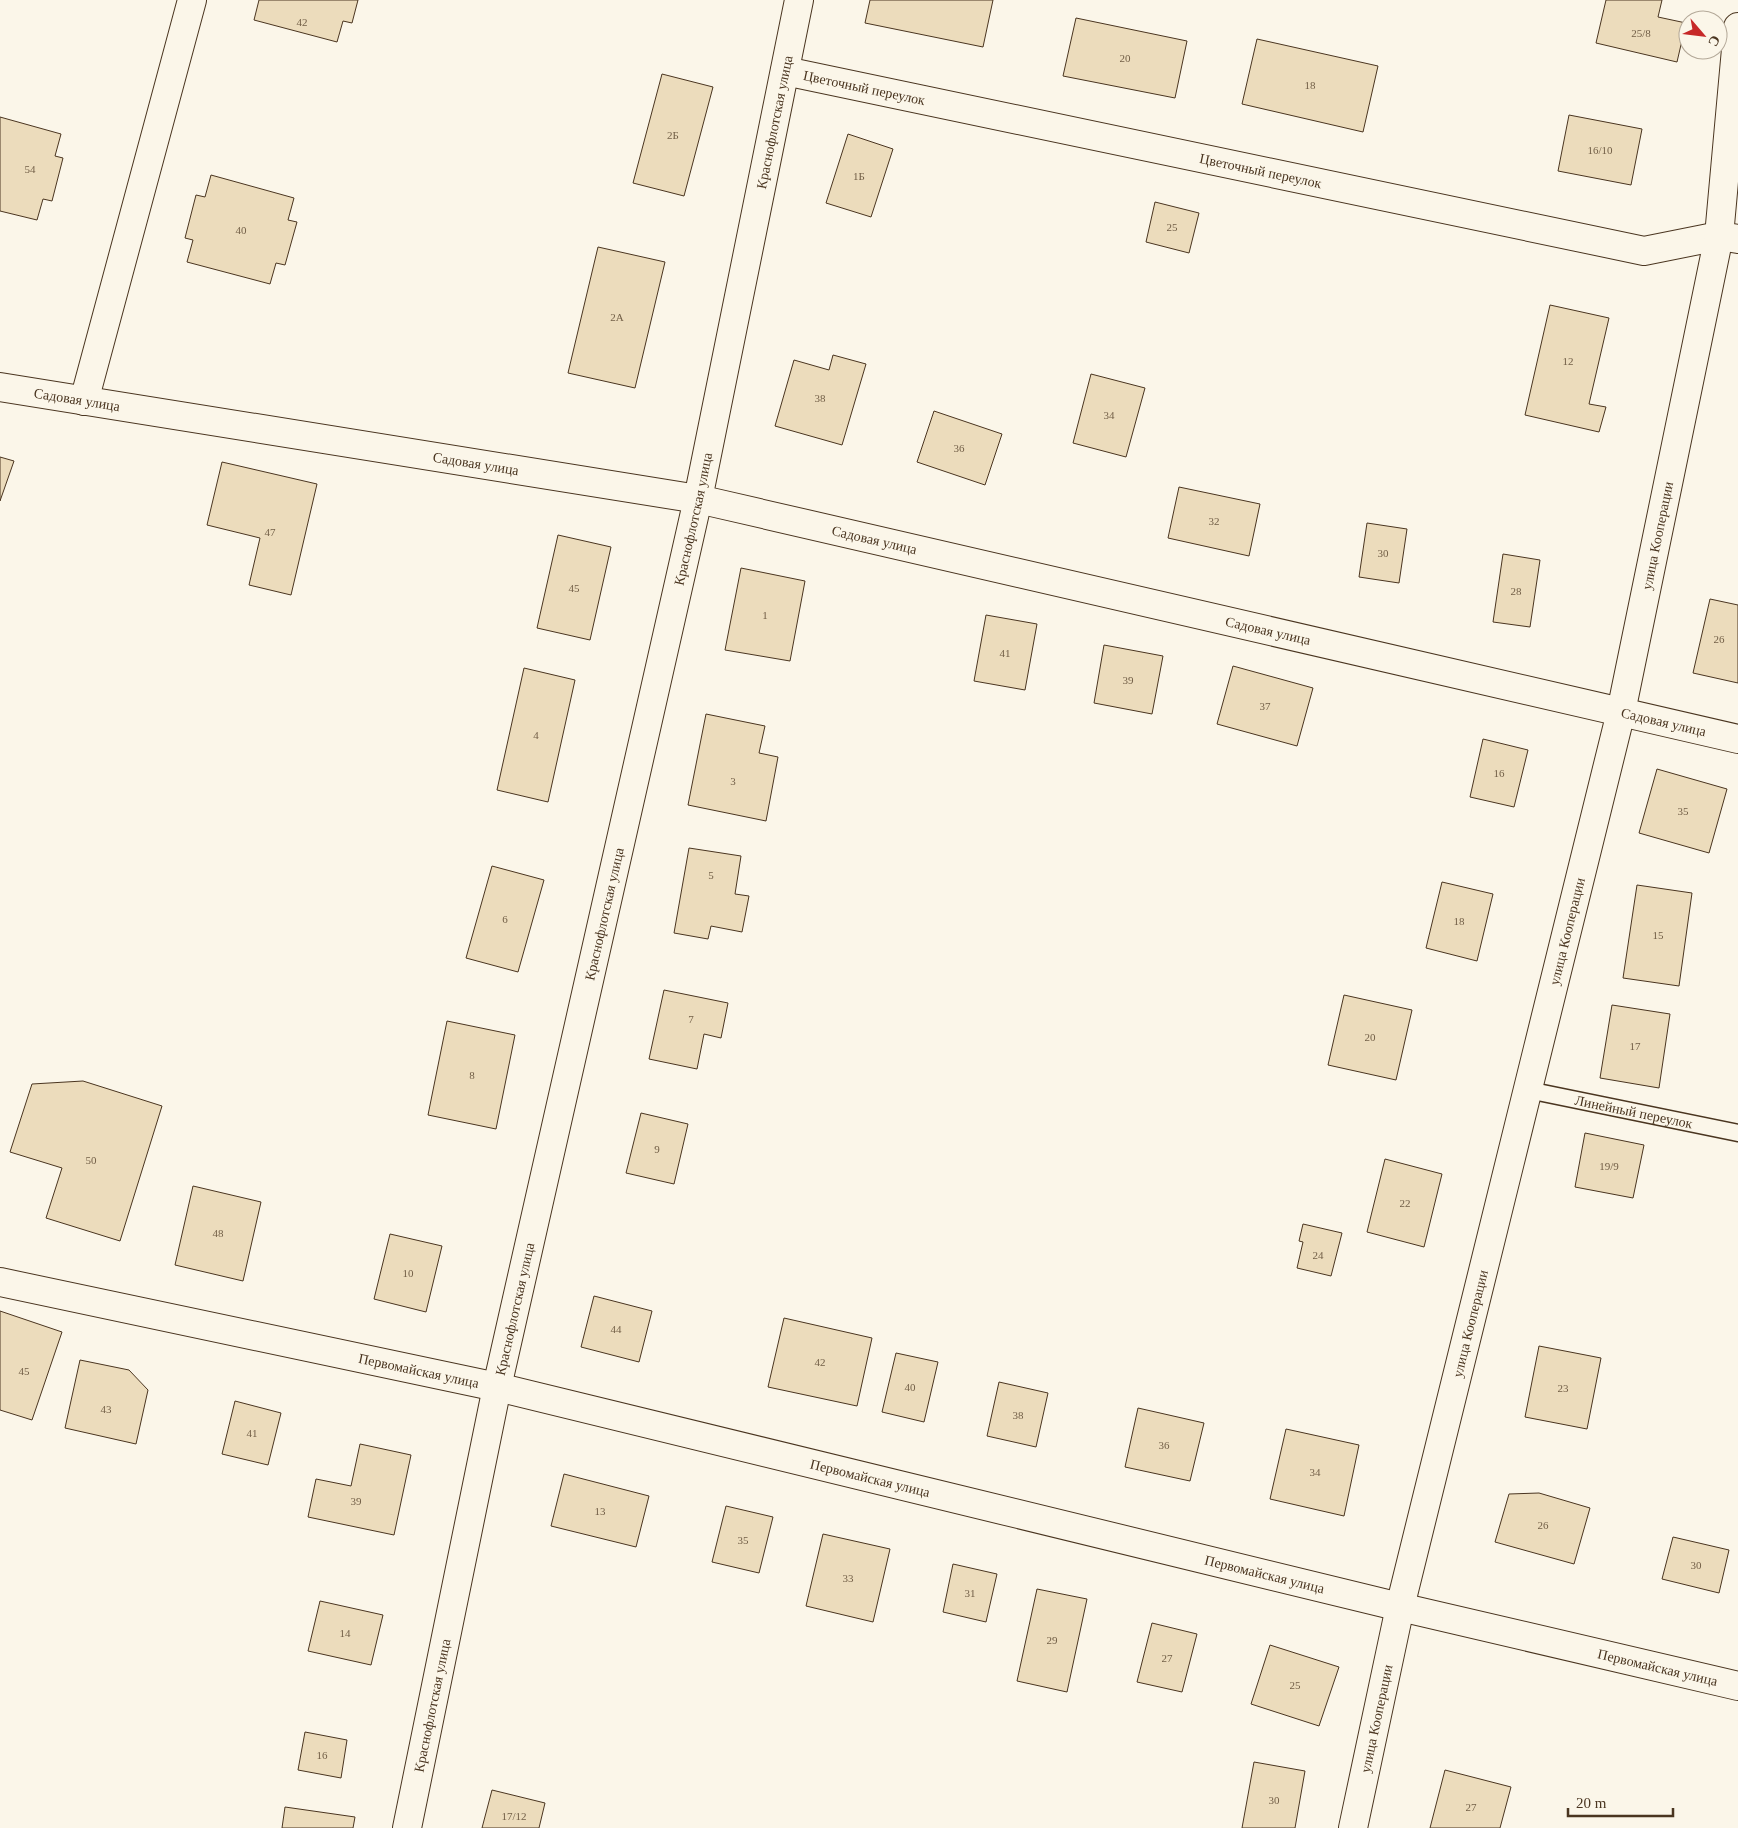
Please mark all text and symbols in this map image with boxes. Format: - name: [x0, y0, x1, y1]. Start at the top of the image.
- north arrow: [1678, 10, 1728, 60]
- house number: 42: [297, 16, 308, 28]
- house number: 25/8: [1631, 27, 1651, 39]
- text: С: [1705, 33, 1723, 49]
- house number: 20: [1120, 52, 1131, 64]
- street label: Краснофлотская улица: [753, 53, 795, 190]
- street label: Цветочный переулок: [802, 68, 927, 108]
- house number: 18: [1305, 79, 1316, 91]
- house number: 2Б: [667, 129, 679, 141]
- house number: 16/10: [1587, 144, 1613, 156]
- street label: Цветочный переулок: [1198, 151, 1323, 191]
- house number: 54: [25, 163, 36, 175]
- house number: 1Б: [853, 170, 865, 182]
- house number: 25: [1167, 221, 1178, 233]
- house number: 40: [236, 224, 247, 236]
- house number: 2А: [610, 311, 624, 323]
- house number: 12: [1563, 355, 1574, 367]
- street label: Садовая улица: [33, 385, 122, 414]
- house number: 38: [815, 392, 826, 404]
- house number: 34: [1104, 409, 1115, 421]
- house number: 36: [954, 442, 965, 454]
- street label: Садовая улица: [432, 449, 521, 478]
- street label: Краснофлотская улица: [671, 450, 715, 587]
- street label: улица Кооперации: [1639, 480, 1676, 591]
- house number: 32: [1209, 515, 1220, 527]
- street label: Садовая улица: [830, 523, 919, 557]
- house number: 47: [265, 526, 276, 538]
- house number: 30: [1378, 547, 1389, 559]
- house number: 45: [569, 582, 580, 594]
- house number: 28: [1511, 585, 1522, 597]
- house number: 1: [762, 609, 768, 621]
- street label: Садовая улица: [1224, 613, 1313, 648]
- house number: 26: [1714, 633, 1725, 645]
- house number: 41: [1000, 647, 1011, 659]
- house number: 39: [1123, 674, 1134, 686]
- house number: 37: [1260, 700, 1271, 712]
- street label: Садовая улица: [1620, 705, 1708, 739]
- house number: 4: [533, 729, 539, 741]
- house number: 16: [1494, 767, 1505, 779]
- house number: 3: [730, 775, 736, 787]
- house number: 35: [1678, 805, 1689, 817]
- street label: Краснофлотская улица: [582, 845, 627, 982]
- house number: 5: [708, 869, 714, 881]
- street label: улица Кооперации: [1546, 875, 1587, 987]
- house number: 6: [502, 913, 508, 925]
- house number: 18: [1454, 915, 1465, 927]
- house number: 15: [1653, 929, 1664, 941]
- house number: 7: [688, 1013, 694, 1025]
- house number: 20: [1365, 1031, 1376, 1043]
- house number: 17: [1630, 1040, 1641, 1052]
- house number: 8: [469, 1069, 475, 1081]
- street label: Линейный переулок: [1574, 1092, 1694, 1131]
- house number: 9: [654, 1143, 660, 1155]
- house number: 50: [86, 1154, 97, 1166]
- house number: 19/9: [1599, 1160, 1619, 1172]
- house number: 22: [1400, 1197, 1411, 1209]
- house number: 48: [213, 1227, 224, 1239]
- street label: Краснофлотская улица: [492, 1240, 537, 1377]
- house number: 24: [1313, 1249, 1324, 1261]
- house number: 10: [403, 1267, 414, 1279]
- street label: улица Кооперации: [1450, 1268, 1491, 1379]
- house number: 44: [611, 1323, 622, 1335]
- street label: Первомайская улица: [357, 1350, 481, 1391]
- house number: 42: [815, 1356, 826, 1368]
- house number: 45: [19, 1365, 30, 1377]
- house number: 40: [905, 1381, 916, 1393]
- house number: 23: [1558, 1382, 1569, 1394]
- house number: 43: [101, 1403, 112, 1415]
- house number: 38: [1013, 1409, 1024, 1421]
- house number: 41: [247, 1427, 258, 1439]
- house number: 36: [1159, 1439, 1170, 1451]
- street label: Первомайская улица: [809, 1456, 932, 1500]
- house number: 34: [1310, 1466, 1321, 1478]
- house number: 39: [351, 1495, 362, 1507]
- house number: 13: [595, 1505, 606, 1517]
- house number: 26: [1538, 1519, 1549, 1531]
- house number: 35: [738, 1534, 749, 1546]
- street label: Первомайская улица: [1203, 1552, 1327, 1596]
- house number: 30: [1691, 1559, 1702, 1571]
- house number: 33: [843, 1572, 854, 1584]
- house number: 31: [965, 1587, 976, 1599]
- house number: 14: [340, 1627, 351, 1639]
- house number: 29: [1047, 1634, 1058, 1646]
- street label: Краснофлотская улица: [411, 1637, 453, 1774]
- street label: Первомайская улица: [1596, 1646, 1720, 1689]
- house number: 27: [1162, 1652, 1173, 1664]
- street label: улица Кооперации: [1358, 1663, 1395, 1774]
- house number: 25: [1290, 1679, 1301, 1691]
- house number: 16: [317, 1749, 328, 1761]
- scale bar: [1568, 1786, 1673, 1818]
- house number: 30: [1269, 1794, 1280, 1806]
- text: 20 m: [1576, 1795, 1607, 1811]
- house number: 27: [1466, 1801, 1477, 1813]
- house number: 17/12: [501, 1810, 527, 1822]

